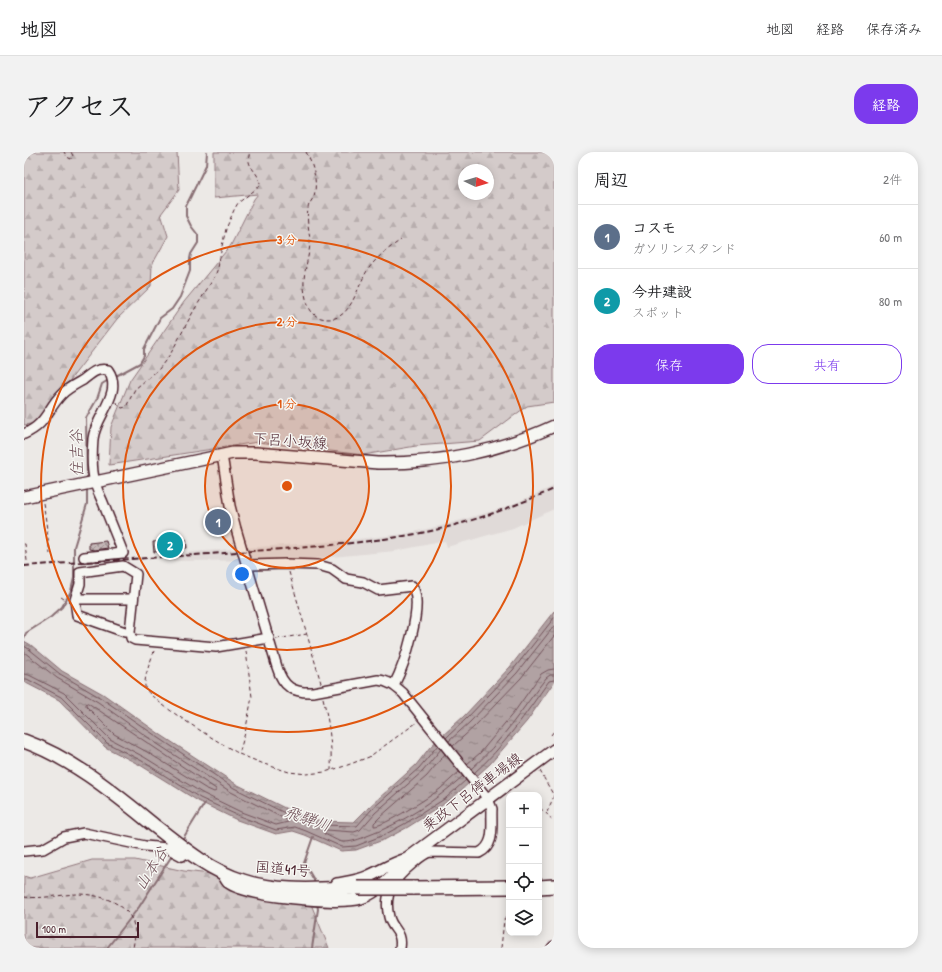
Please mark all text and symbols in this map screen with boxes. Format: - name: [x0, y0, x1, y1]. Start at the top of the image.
- text: 地図: [20, 16, 58, 42]
- text: 地図: [766, 19, 794, 38]
- text: 経路: [816, 19, 844, 38]
- text: 保存済み: [866, 19, 922, 38]
- button: 経路: [854, 84, 918, 124]
- text: アクセス: [24, 87, 134, 125]
- north arrow: [458, 164, 494, 200]
- text: 周辺: [594, 168, 628, 191]
- text: 2件: [883, 170, 902, 188]
- text: コスモ: [632, 217, 676, 238]
- text: 1: [605, 228, 609, 246]
- text: 60 m: [879, 228, 902, 246]
- text: 3 分: [277, 231, 297, 248]
- text: ガソリンスタンド: [632, 239, 736, 257]
- text: 今井建設: [632, 281, 692, 302]
- text: 2: [604, 292, 610, 310]
- text: 80 m: [879, 292, 902, 310]
- text: スポット: [632, 303, 684, 321]
- text: 2 分: [277, 313, 297, 330]
- button: 保存: [594, 344, 744, 384]
- button: 共有: [752, 344, 902, 384]
- text: 1 分: [277, 395, 297, 412]
- street label: 下呂小坂線: [252, 427, 328, 454]
- water label: 住吉谷: [65, 428, 87, 477]
- centre of rings: [280, 479, 294, 493]
- pin: 1: [205, 507, 231, 537]
- pin: 2: [157, 530, 183, 560]
- your location: [232, 564, 252, 584]
- street label: 乗政下呂停車場線: [417, 747, 526, 836]
- map controls: [506, 792, 542, 936]
- button: +: [506, 792, 542, 828]
- water label: 飛騨川: [282, 800, 334, 836]
- button: −: [506, 828, 542, 864]
- water label: 山本谷: [129, 841, 174, 894]
- street label: 国道41号: [254, 856, 312, 881]
- button: locate: [506, 864, 542, 900]
- button: layers: [506, 900, 542, 936]
- scale bar: [36, 920, 139, 939]
- text: 100 m: [42, 922, 66, 936]

